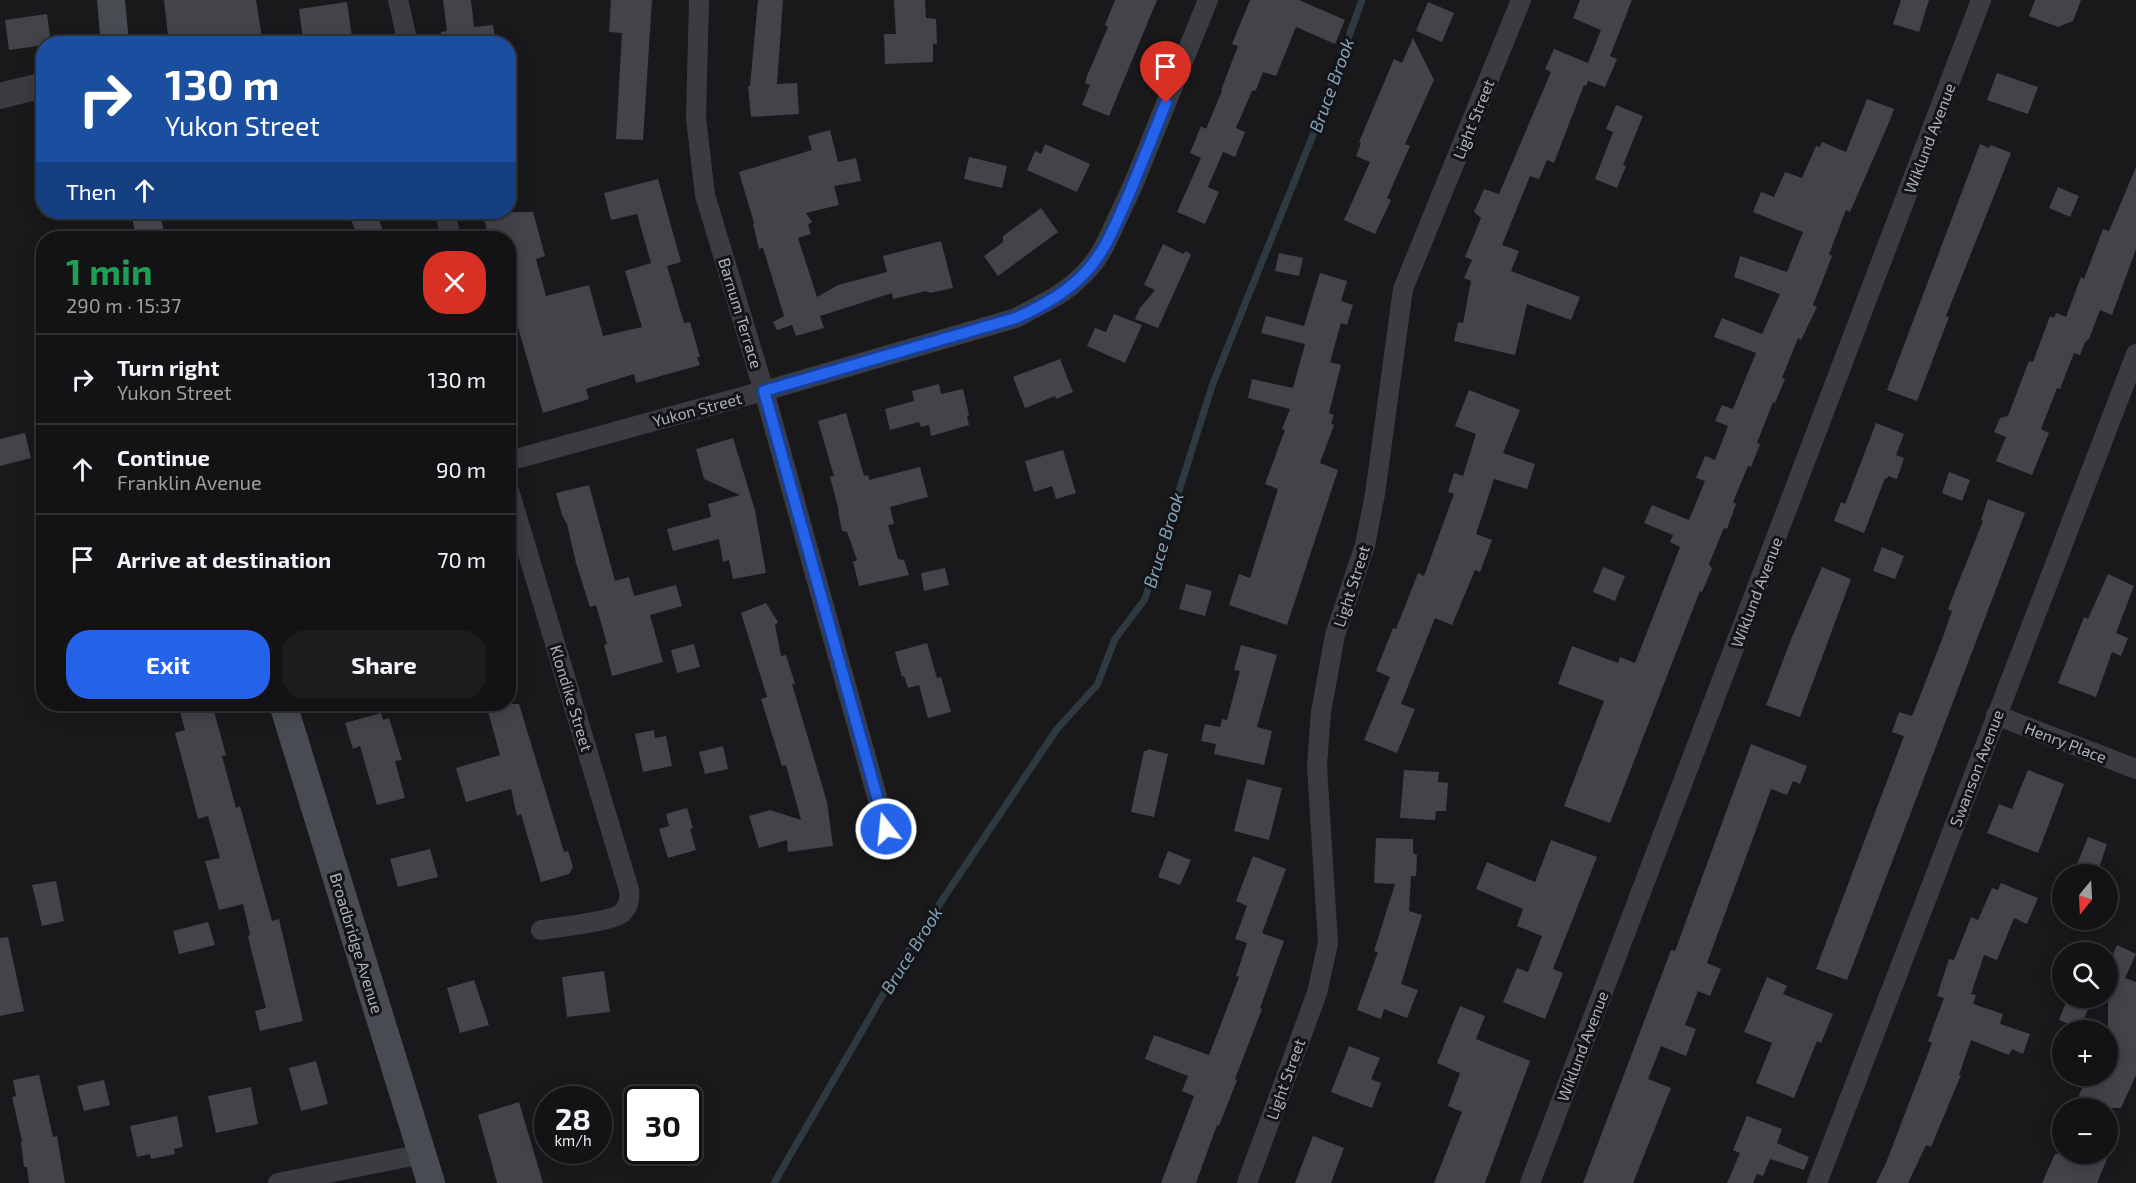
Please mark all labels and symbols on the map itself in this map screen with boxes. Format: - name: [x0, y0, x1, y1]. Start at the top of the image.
- water label: Bruce Brook: [1304, 35, 1358, 135]
- pin: [1140, 41, 1191, 103]
- street label: Light Street: [1448, 76, 1498, 162]
- street label: Wiklund Avenue: [1899, 80, 1959, 196]
- street label: Barnum Terrace: [715, 255, 767, 371]
- street label: Yukon Street: [650, 388, 744, 430]
- water label: Bruce Brook: [1138, 490, 1188, 590]
- street label: Wiklund Avenue: [1726, 534, 1786, 650]
- street label: Light Street: [1329, 543, 1373, 629]
- street label: Klondike Street: [547, 642, 597, 754]
- street label: Swanson Avenue: [1945, 707, 2007, 829]
- street label: Henry Place: [2022, 718, 2110, 766]
- position arrow: [854, 797, 918, 861]
- north arrow: [2052, 864, 2118, 930]
- street label: Broadbridge Avenue: [327, 870, 387, 1016]
- water label: Bruce Brook: [876, 902, 946, 998]
- street label: Wiklund Avenue: [1552, 988, 1612, 1104]
- street label: Light Street: [1262, 1036, 1308, 1122]
- speed limit sign: 30: [624, 1086, 702, 1164]

